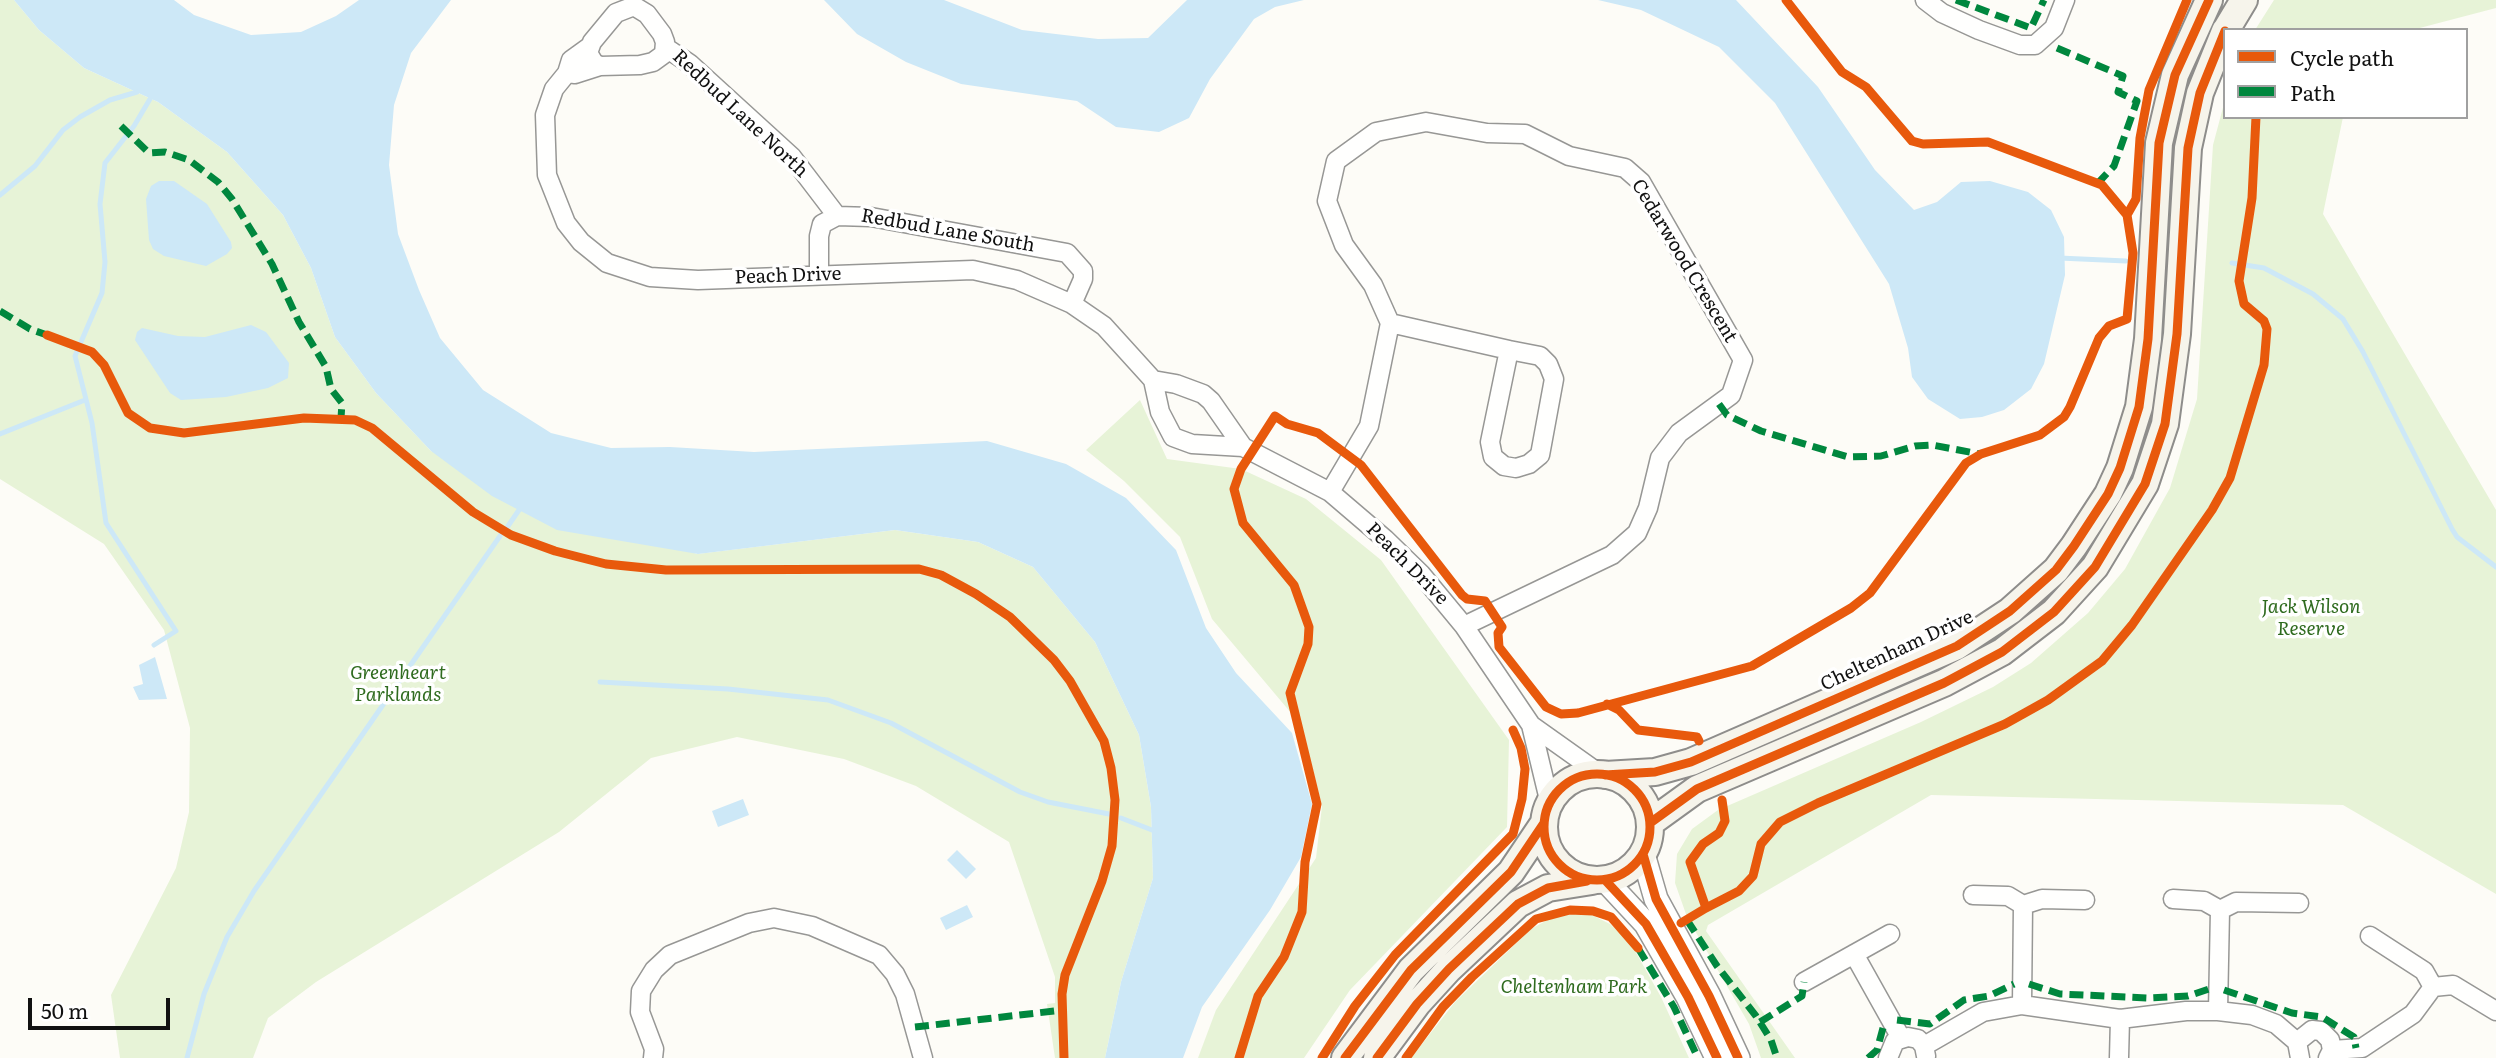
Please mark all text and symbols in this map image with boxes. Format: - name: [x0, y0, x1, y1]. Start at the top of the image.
- legend: [2223, 28, 2468, 119]
- text: Cycle path: [2290, 41, 2394, 72]
- street label: Redbud Lane North: [668, 45, 812, 183]
- text: Path: [2290, 76, 2336, 107]
- street label: Cedarwood Crescent: [1626, 175, 1742, 347]
- street label: Redbud Lane South: [859, 204, 1037, 258]
- street label: Peach Drive: [734, 263, 842, 289]
- street label: Peach Drive: [1361, 518, 1453, 610]
- park label: Jack Wilson Reserve: [2261, 596, 2361, 640]
- street label: Cheltenham Drive: [1817, 606, 1977, 696]
- park label: Greenheart Parklands: [350, 662, 446, 706]
- park label: Cheltenham Park: [1501, 976, 1647, 998]
- scale bar: [32, 984, 173, 1028]
- text: 50 m: [41, 994, 88, 1025]

